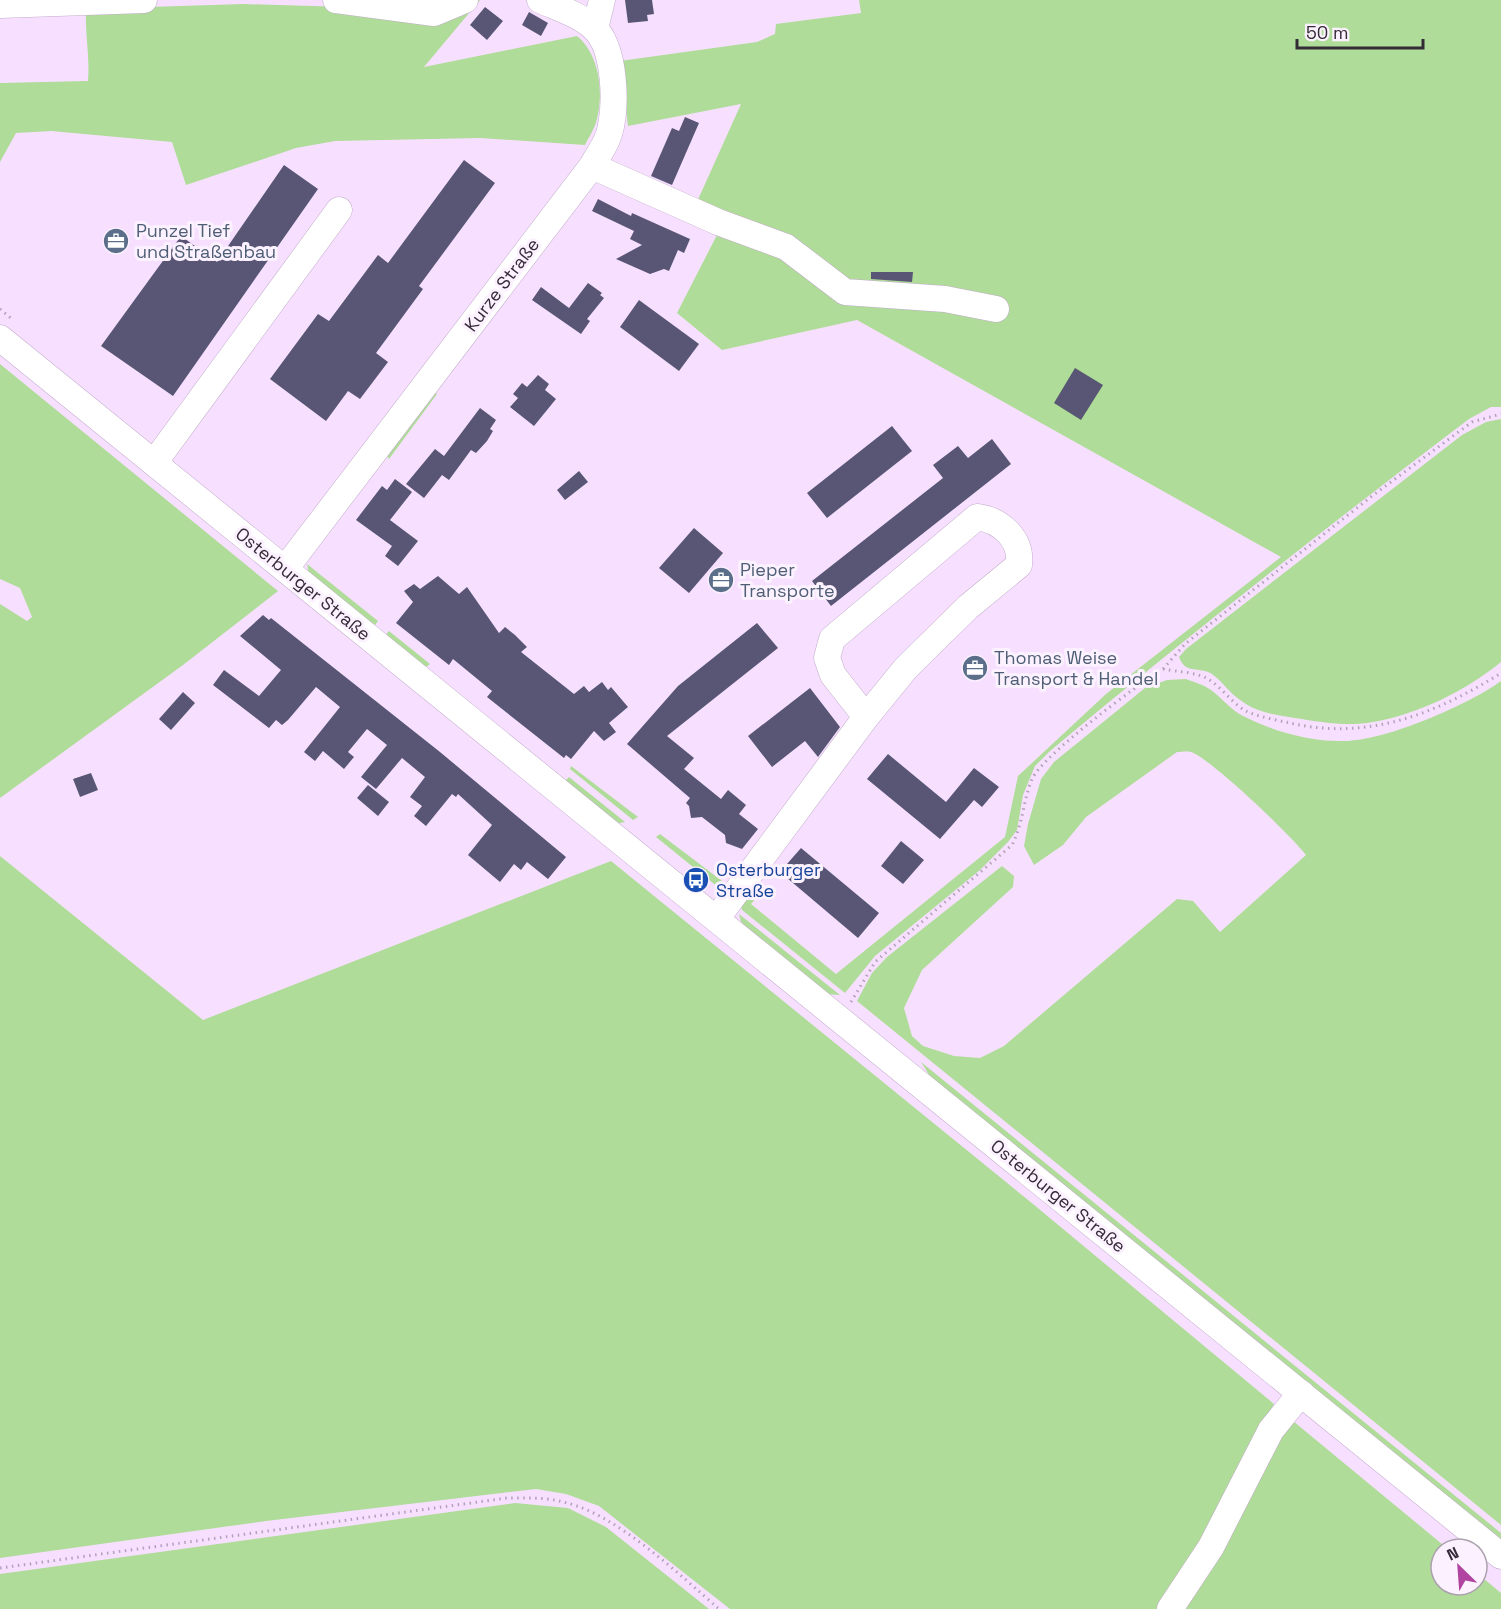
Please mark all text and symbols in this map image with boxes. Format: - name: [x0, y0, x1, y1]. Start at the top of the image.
- scale bar: [1297, 12, 1423, 50]
- text: 50 m: [1306, 21, 1348, 44]
- place label: Punzel Tief und Straßenbau: [136, 219, 276, 263]
- office icon: Punzel Tief und Straßenbau: [101, 226, 131, 256]
- street label: Kurze Straße: [459, 233, 544, 336]
- street label: Osterburger Straße: [231, 522, 376, 645]
- place label: Pieper Transporte: [740, 558, 835, 602]
- office icon: Pieper Transporte: [706, 565, 736, 595]
- place label: Thomas Weise Transport & Handel: [994, 646, 1158, 690]
- office icon: Thomas Weise Transport & Handel: [960, 653, 990, 683]
- place label: Osterburger Straße: [716, 858, 821, 902]
- bus stop icon: Osterburger Straße: [681, 865, 711, 895]
- street label: Osterburger Straße: [986, 1134, 1131, 1257]
- north arrow: [1429, 1537, 1489, 1597]
- text: N: [1444, 1542, 1462, 1566]

